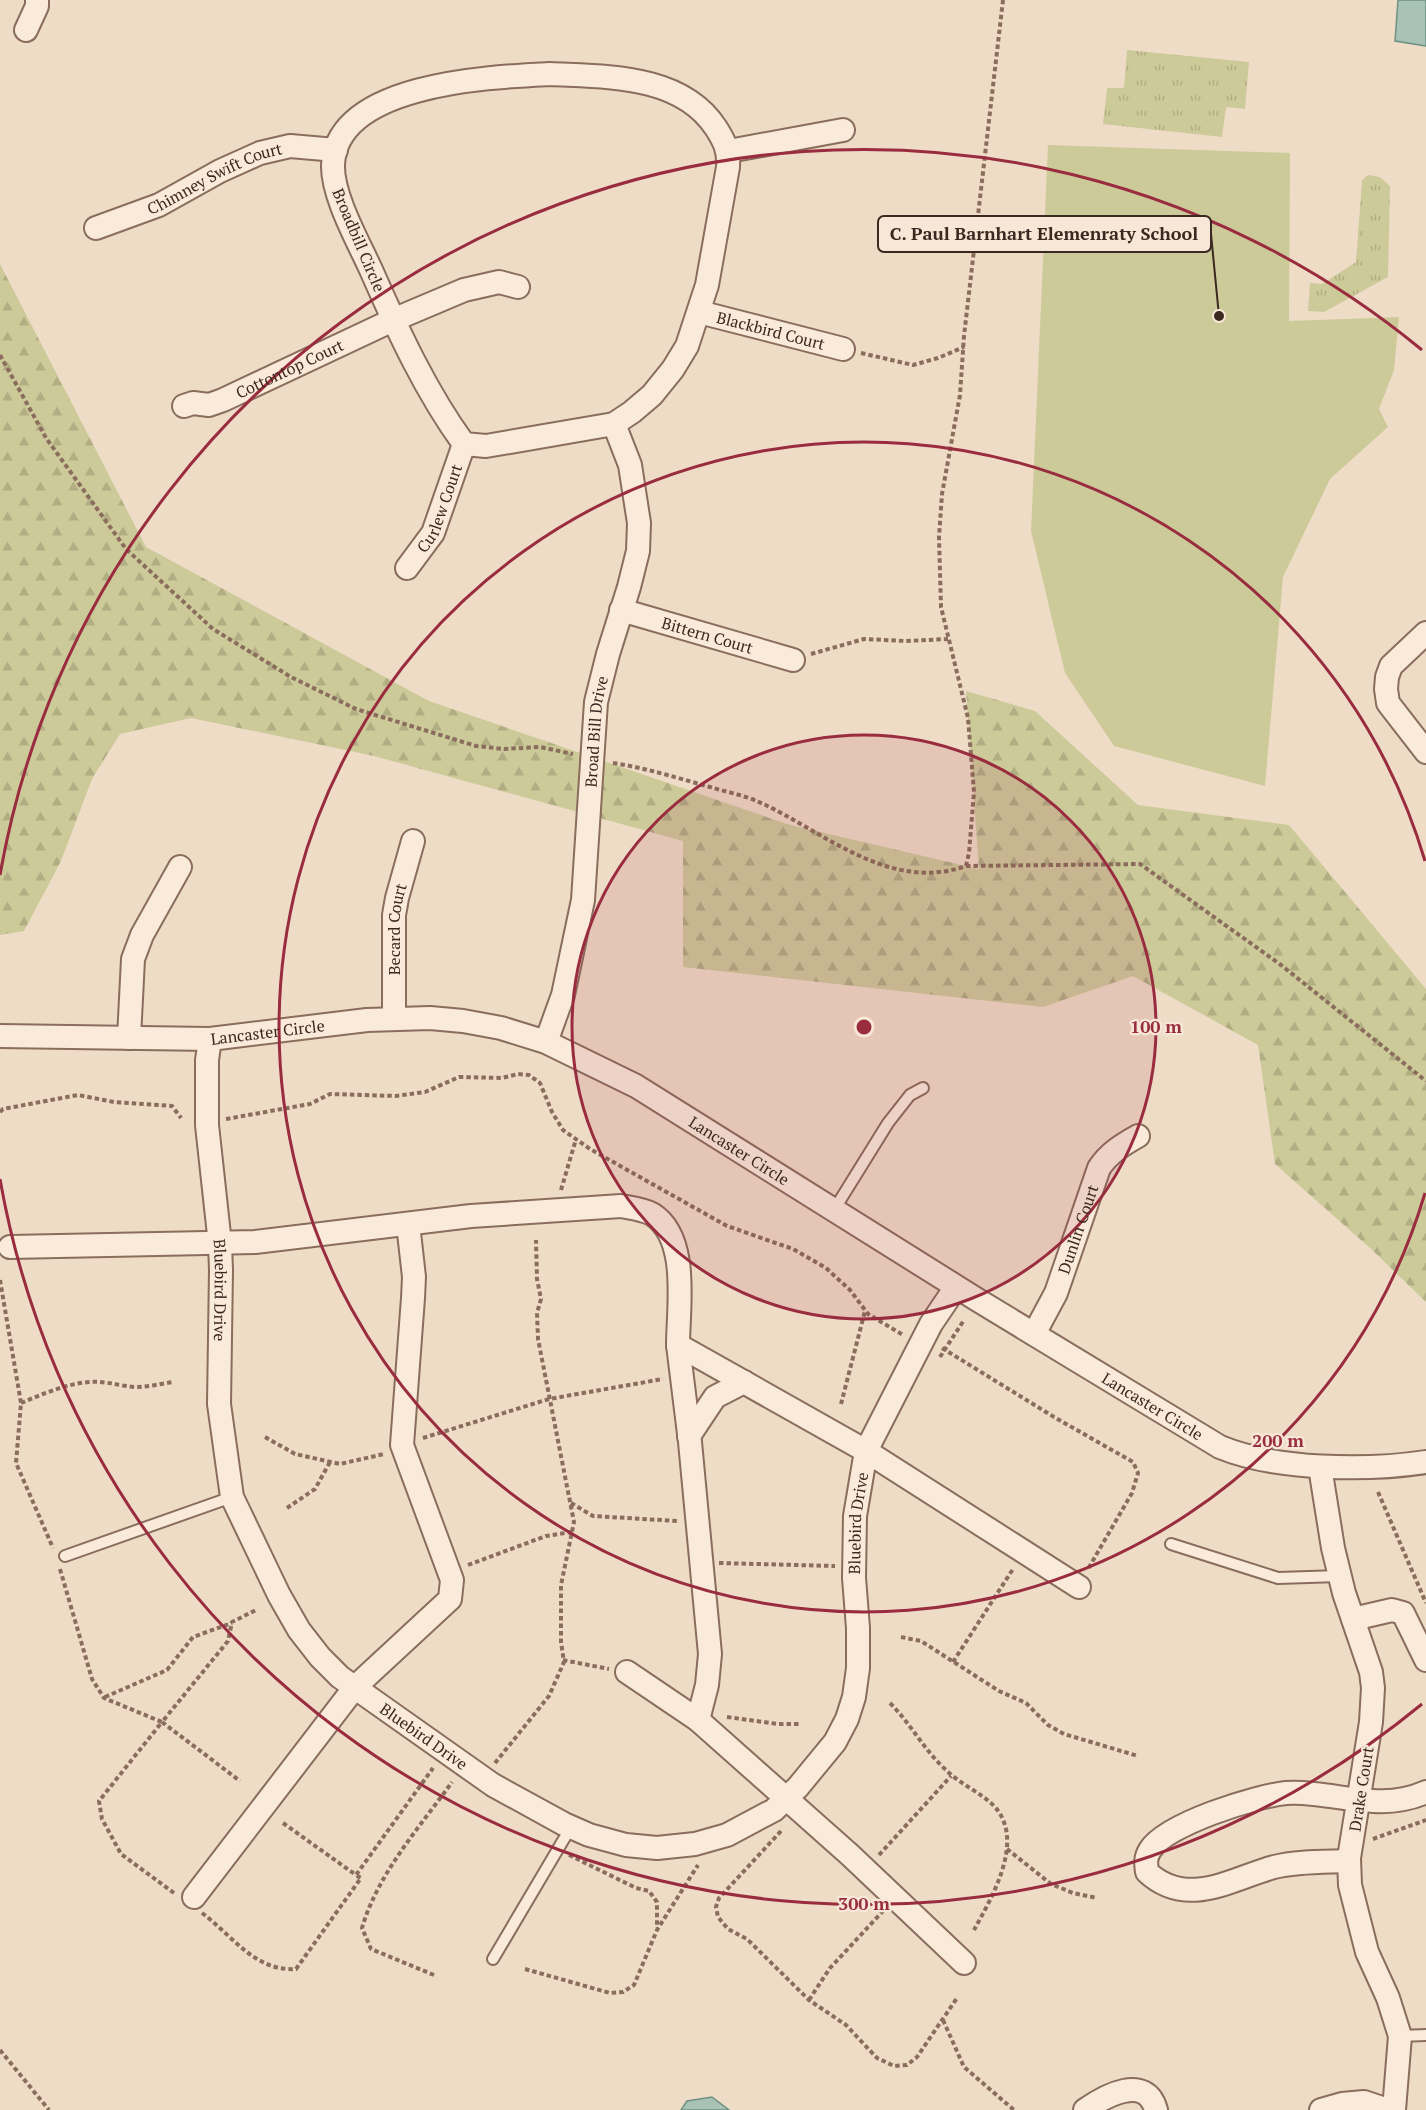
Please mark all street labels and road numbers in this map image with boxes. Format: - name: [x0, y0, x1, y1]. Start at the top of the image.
- street label: Chimney Swift Court: [144, 137, 284, 219]
- street label: Broadbill Circle: [327, 185, 391, 295]
- street label: Blackbird Court: [714, 306, 827, 355]
- street label: Cottontop Court: [232, 334, 347, 403]
- street label: Curlew Court: [411, 461, 467, 557]
- street label: Bittern Court: [659, 611, 756, 659]
- street label: Broad Bill Drive: [579, 674, 613, 788]
- street label: Becard Court: [383, 881, 412, 975]
- street label: Lancaster Circle: [209, 1014, 326, 1050]
- street label: Lancaster Circle: [685, 1111, 794, 1190]
- street label: Dunlin Court: [1052, 1182, 1104, 1277]
- street label: Bluebird Drive: [208, 1238, 232, 1342]
- street label: Lancaster Circle: [1098, 1367, 1207, 1445]
- street label: Bluebird Drive: [843, 1471, 873, 1575]
- street label: Bluebird Drive: [376, 1698, 472, 1775]
- street label: Drake Court: [1343, 1745, 1379, 1833]

